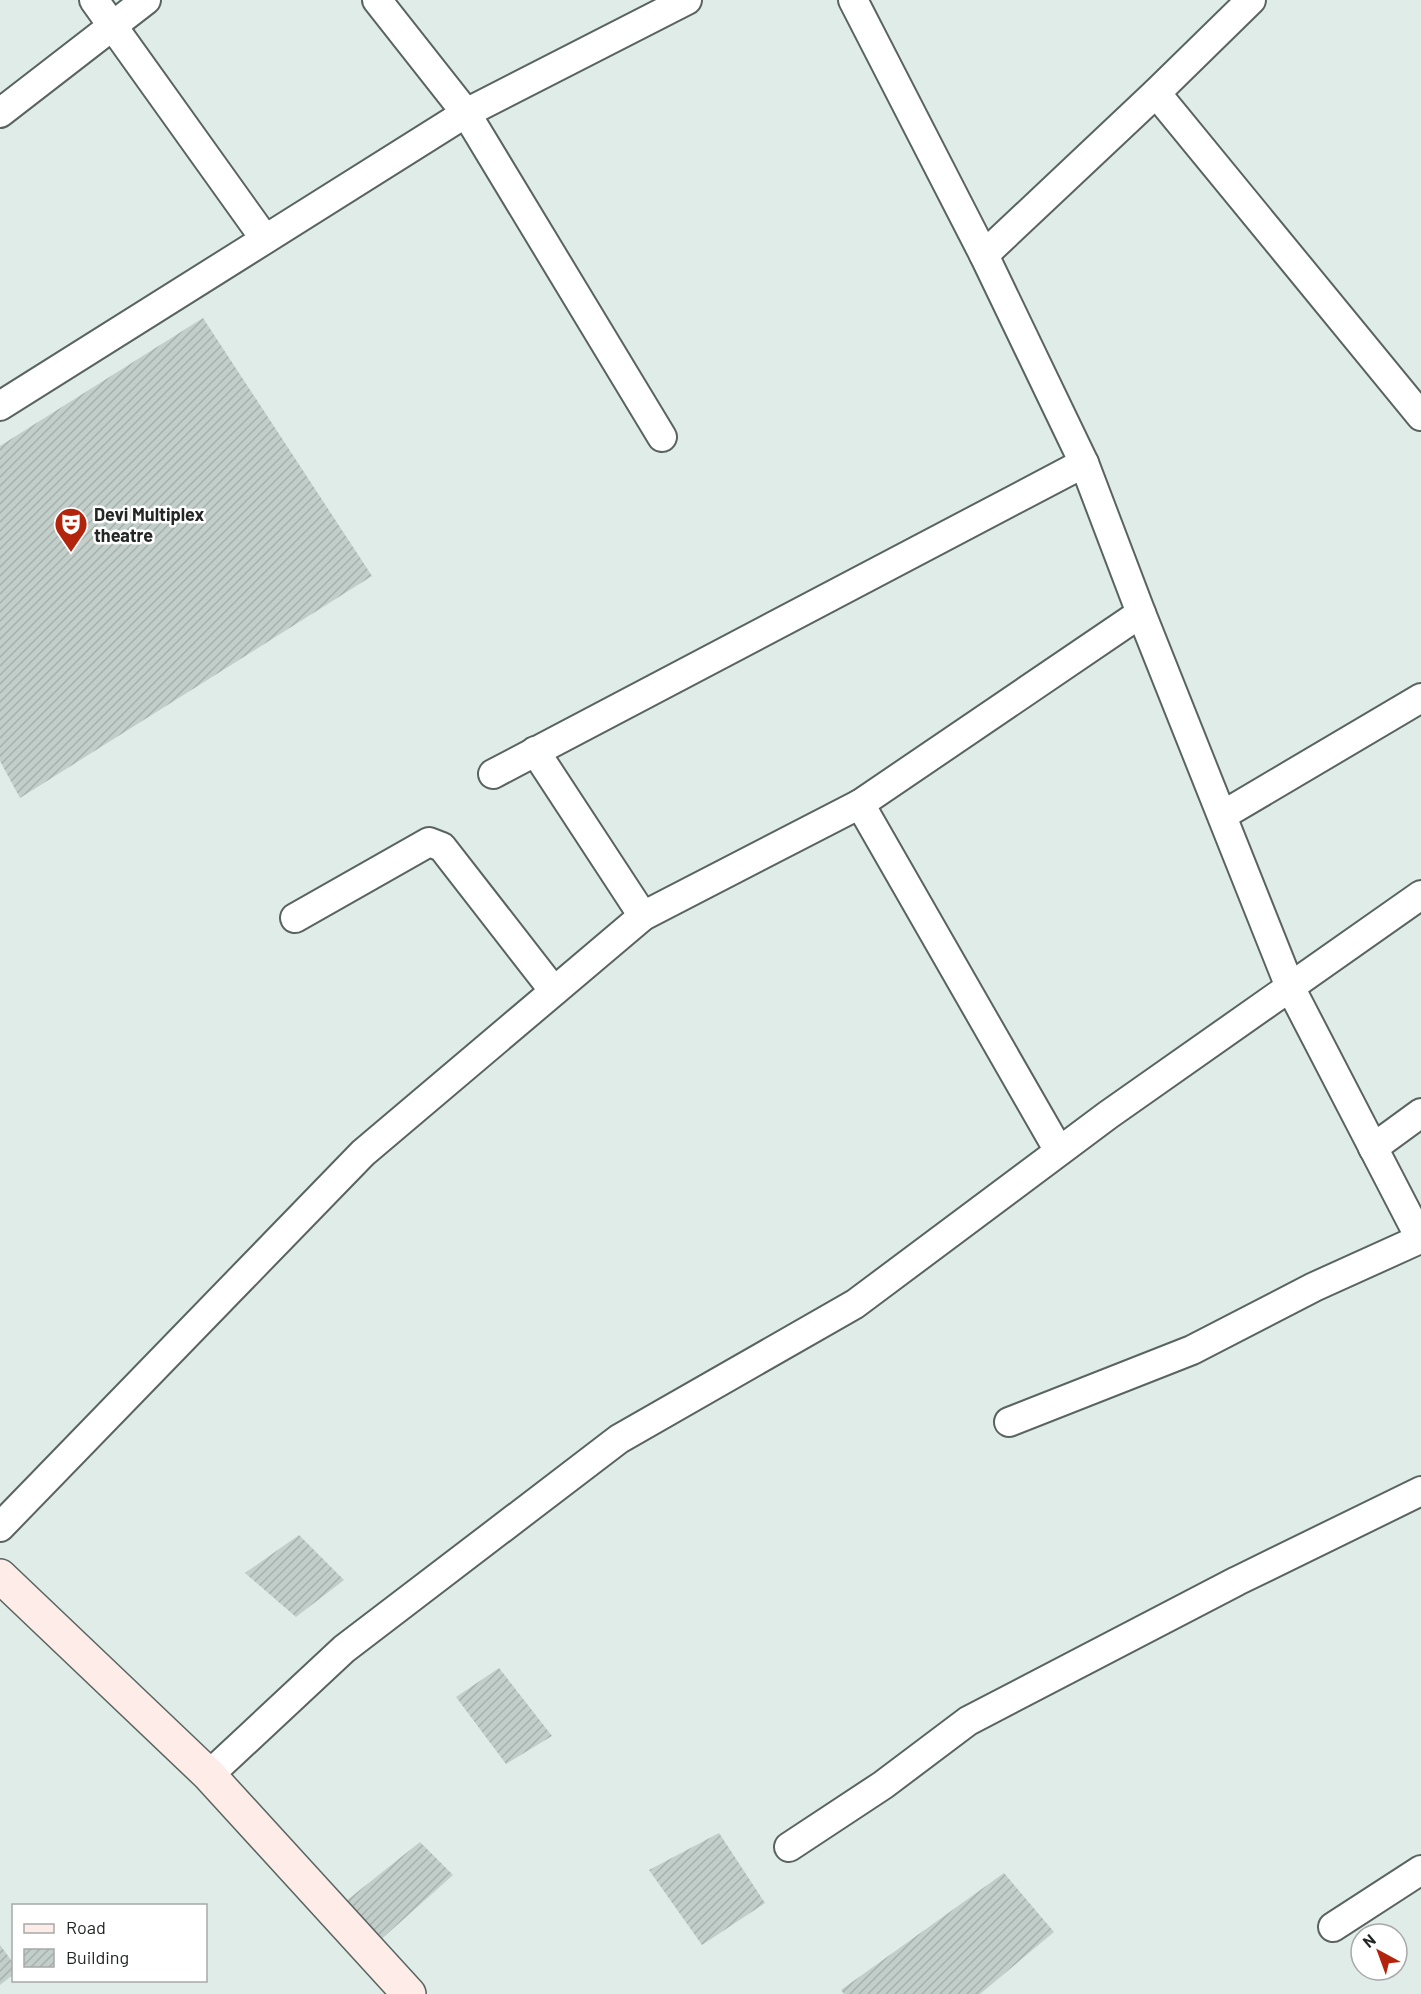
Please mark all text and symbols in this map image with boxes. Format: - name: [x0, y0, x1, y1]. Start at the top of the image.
- place label: Devi Multiplex theatre: [94, 503, 205, 546]
- theatre icon: Devi Multiplex theatre: [53, 506, 89, 553]
- legend: [12, 1904, 207, 1982]
- text: Road: [66, 1916, 106, 1938]
- north arrow: [1349, 1922, 1409, 1982]
- text: N: [1359, 1930, 1379, 1951]
- text: Building: [66, 1946, 129, 1968]

